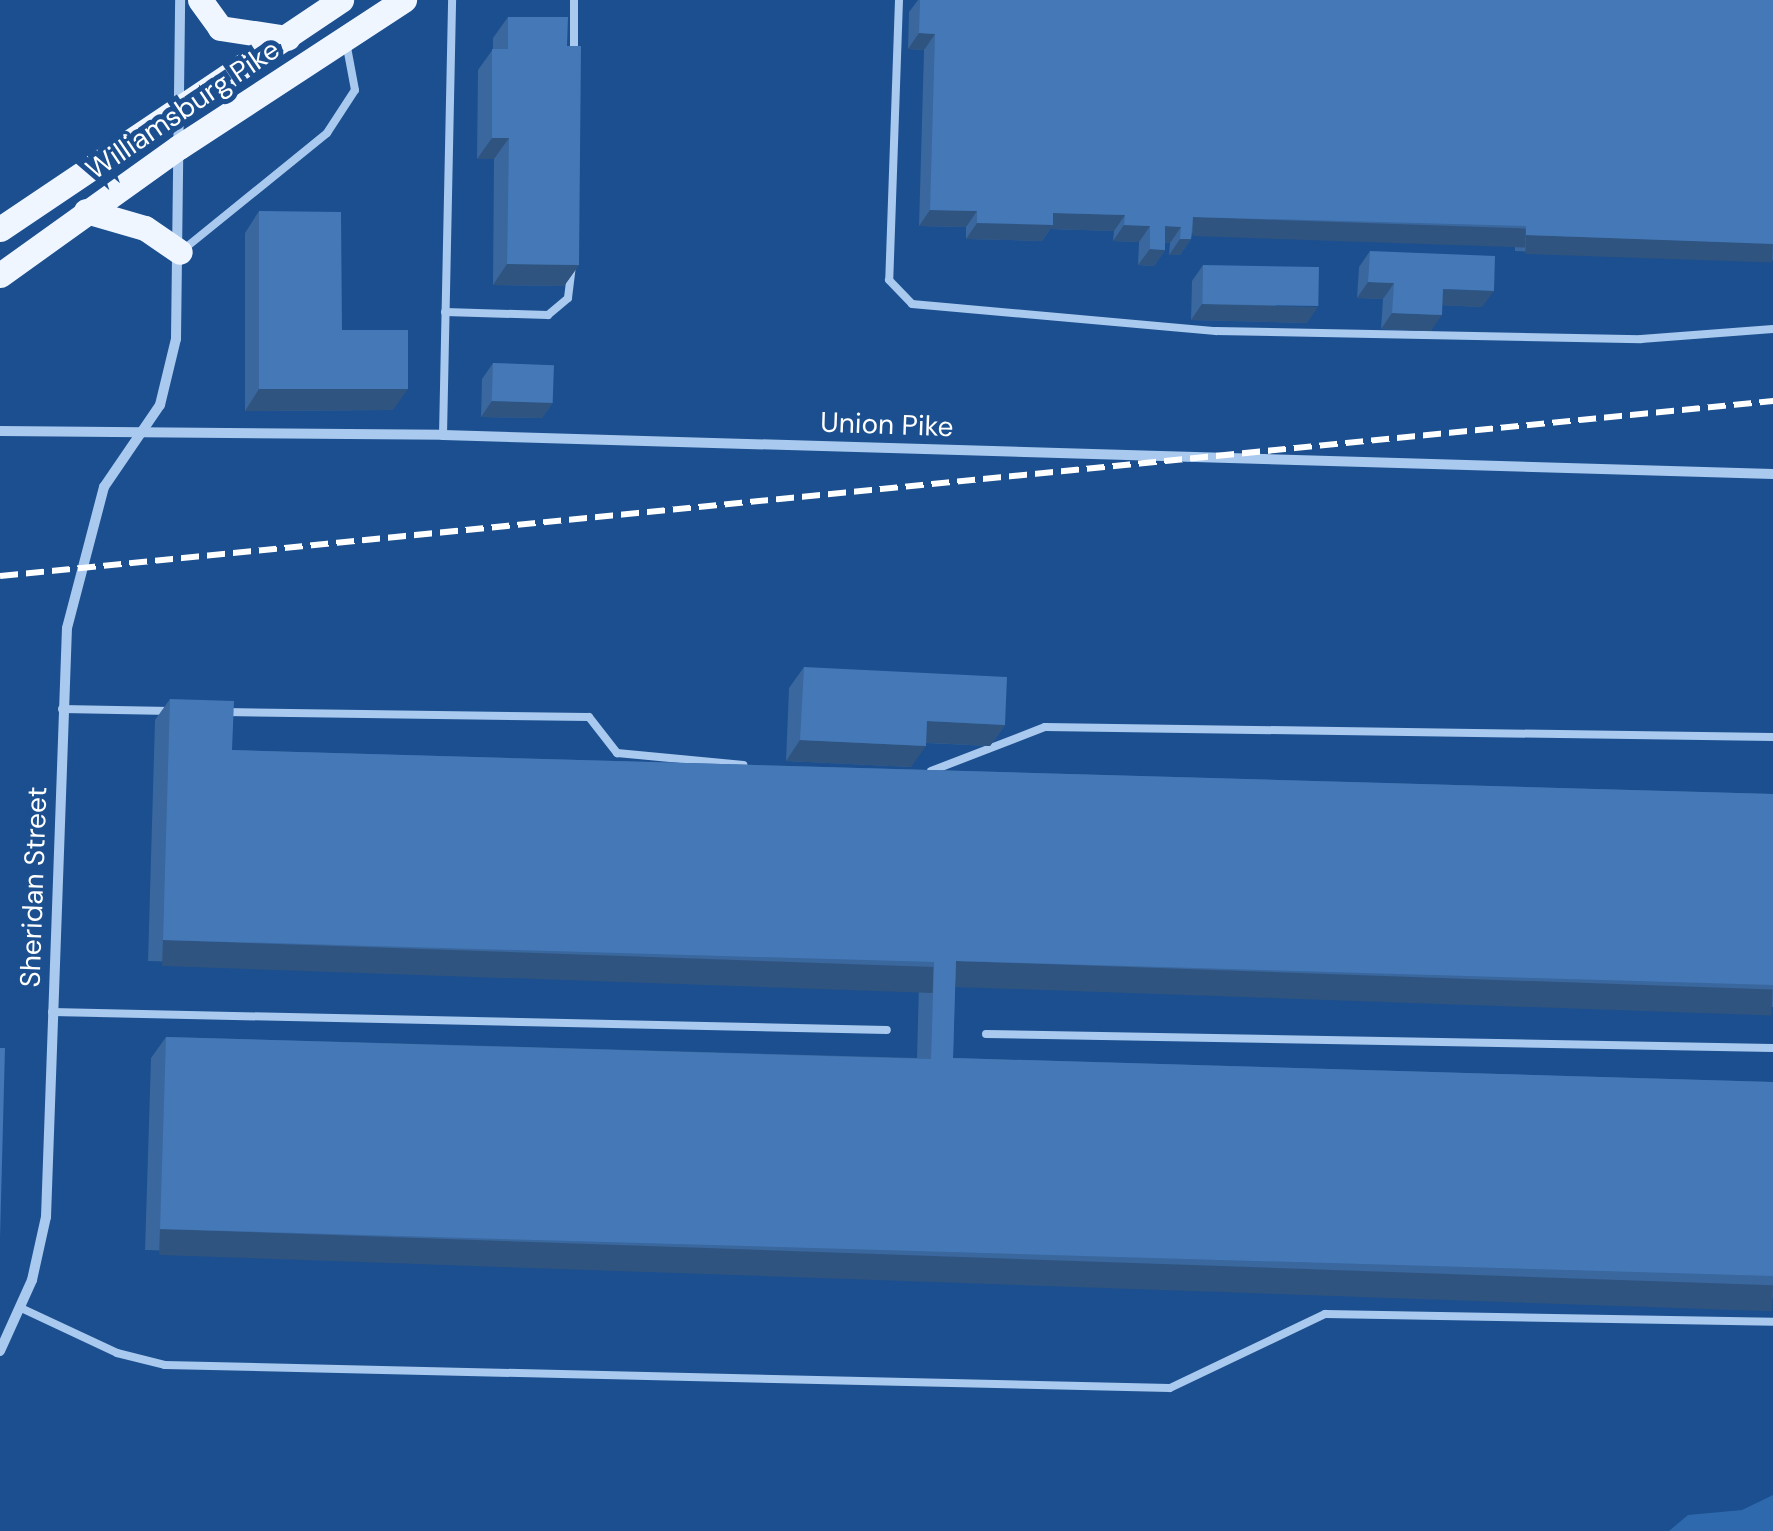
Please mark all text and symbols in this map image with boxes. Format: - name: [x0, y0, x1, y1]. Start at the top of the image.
- street label: Williamsburg Pike: [80, 33, 286, 187]
- street label: Union Pike: [820, 406, 954, 444]
- street label: Sheridan Street: [14, 786, 54, 988]

